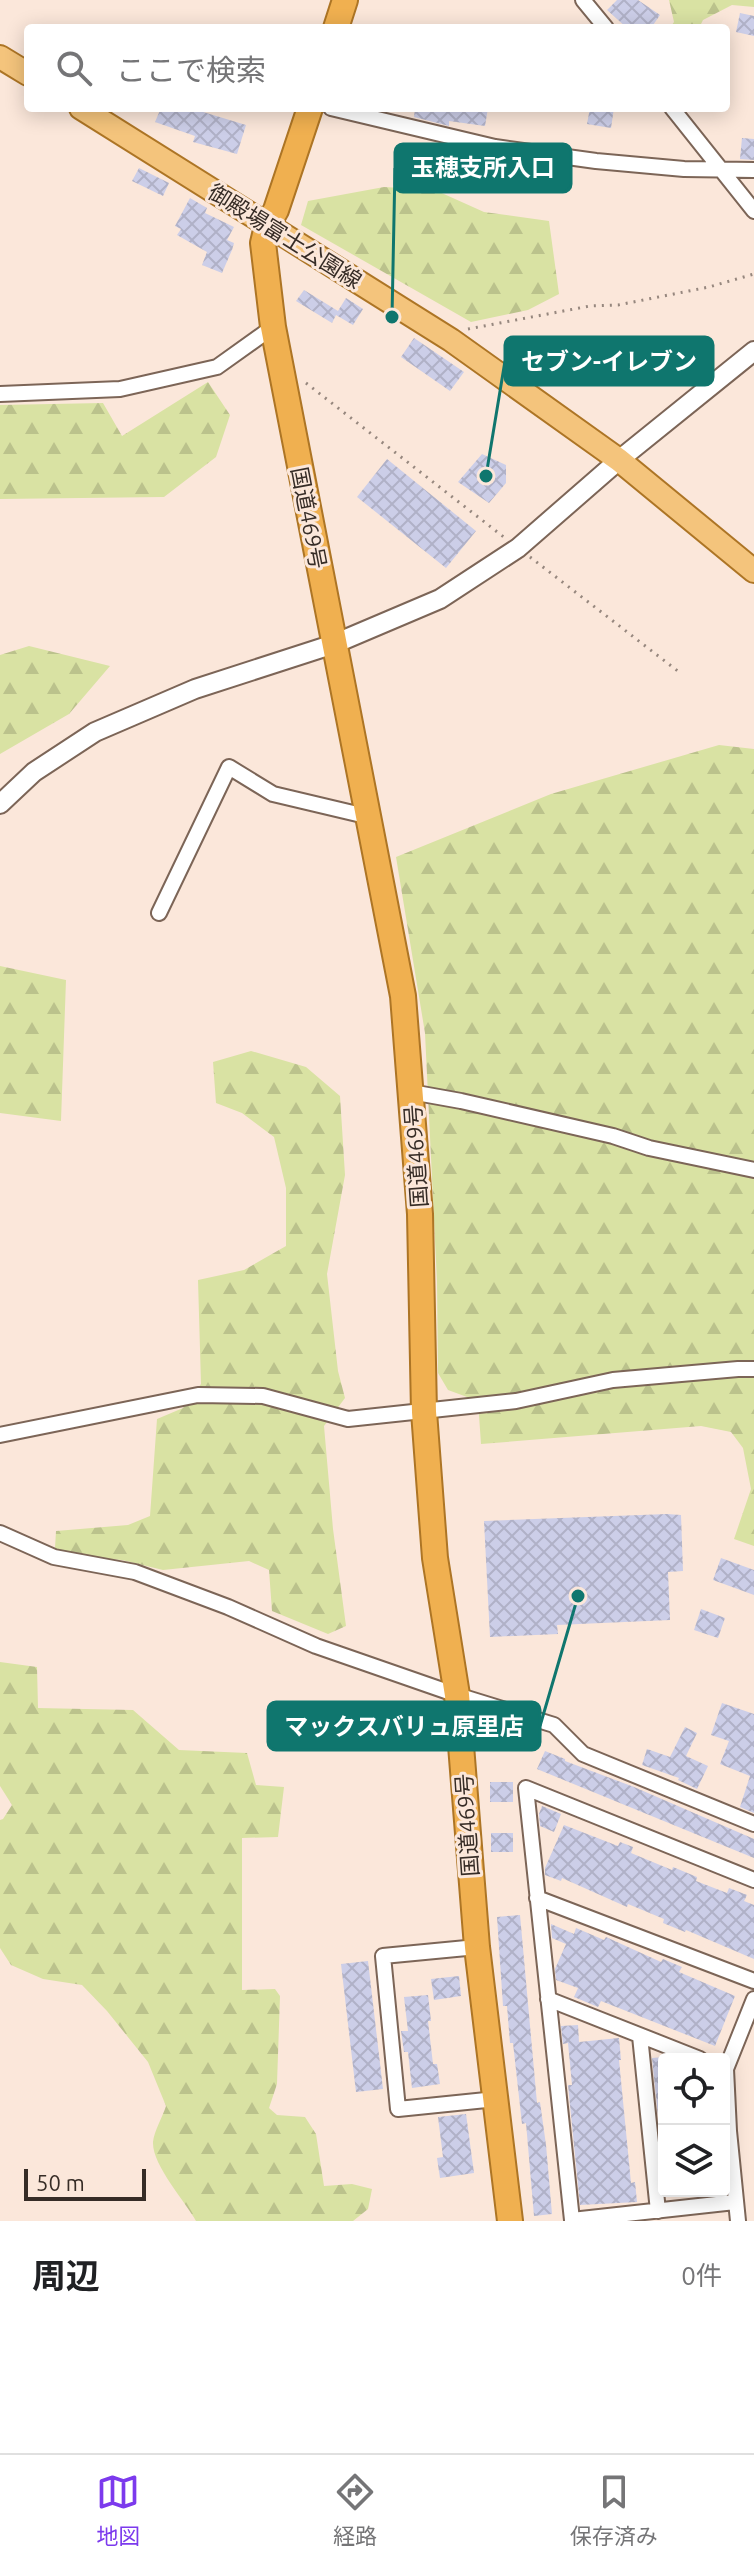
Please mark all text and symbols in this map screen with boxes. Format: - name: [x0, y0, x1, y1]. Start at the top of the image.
- search box: [24, 24, 730, 112]
- icon: search: [52, 46, 96, 90]
- text: ここで検索: [116, 53, 266, 87]
- callout: 玉穂支所入口: [395, 144, 571, 192]
- text: 玉穂支所入口: [411, 154, 555, 181]
- street label: 御殿場富士公園線: [204, 178, 367, 293]
- callout: セブン-イレブン: [505, 337, 713, 385]
- text: セブン-イレブン: [521, 348, 697, 375]
- street label: 国道469号: [287, 465, 332, 571]
- street label: 国道469号: [399, 1104, 432, 1208]
- callout: マックスバリュ原里店: [268, 1702, 540, 1750]
- text: マックスバリュ原里店: [284, 1713, 524, 1740]
- street label: 国道469号: [450, 1773, 483, 1877]
- map controls: [658, 2053, 730, 2197]
- button: locate: [658, 2053, 730, 2125]
- button: layers: [658, 2125, 730, 2197]
- scale bar: [24, 2165, 146, 2201]
- text: 50 m: [36, 2170, 85, 2195]
- text: 周辺: [32, 2256, 100, 2294]
- text: 0件: [681, 2261, 722, 2290]
- tab: 地図: [96, 2470, 140, 2550]
- tab: 経路: [333, 2470, 377, 2550]
- tab: 保存済み: [570, 2470, 658, 2550]

